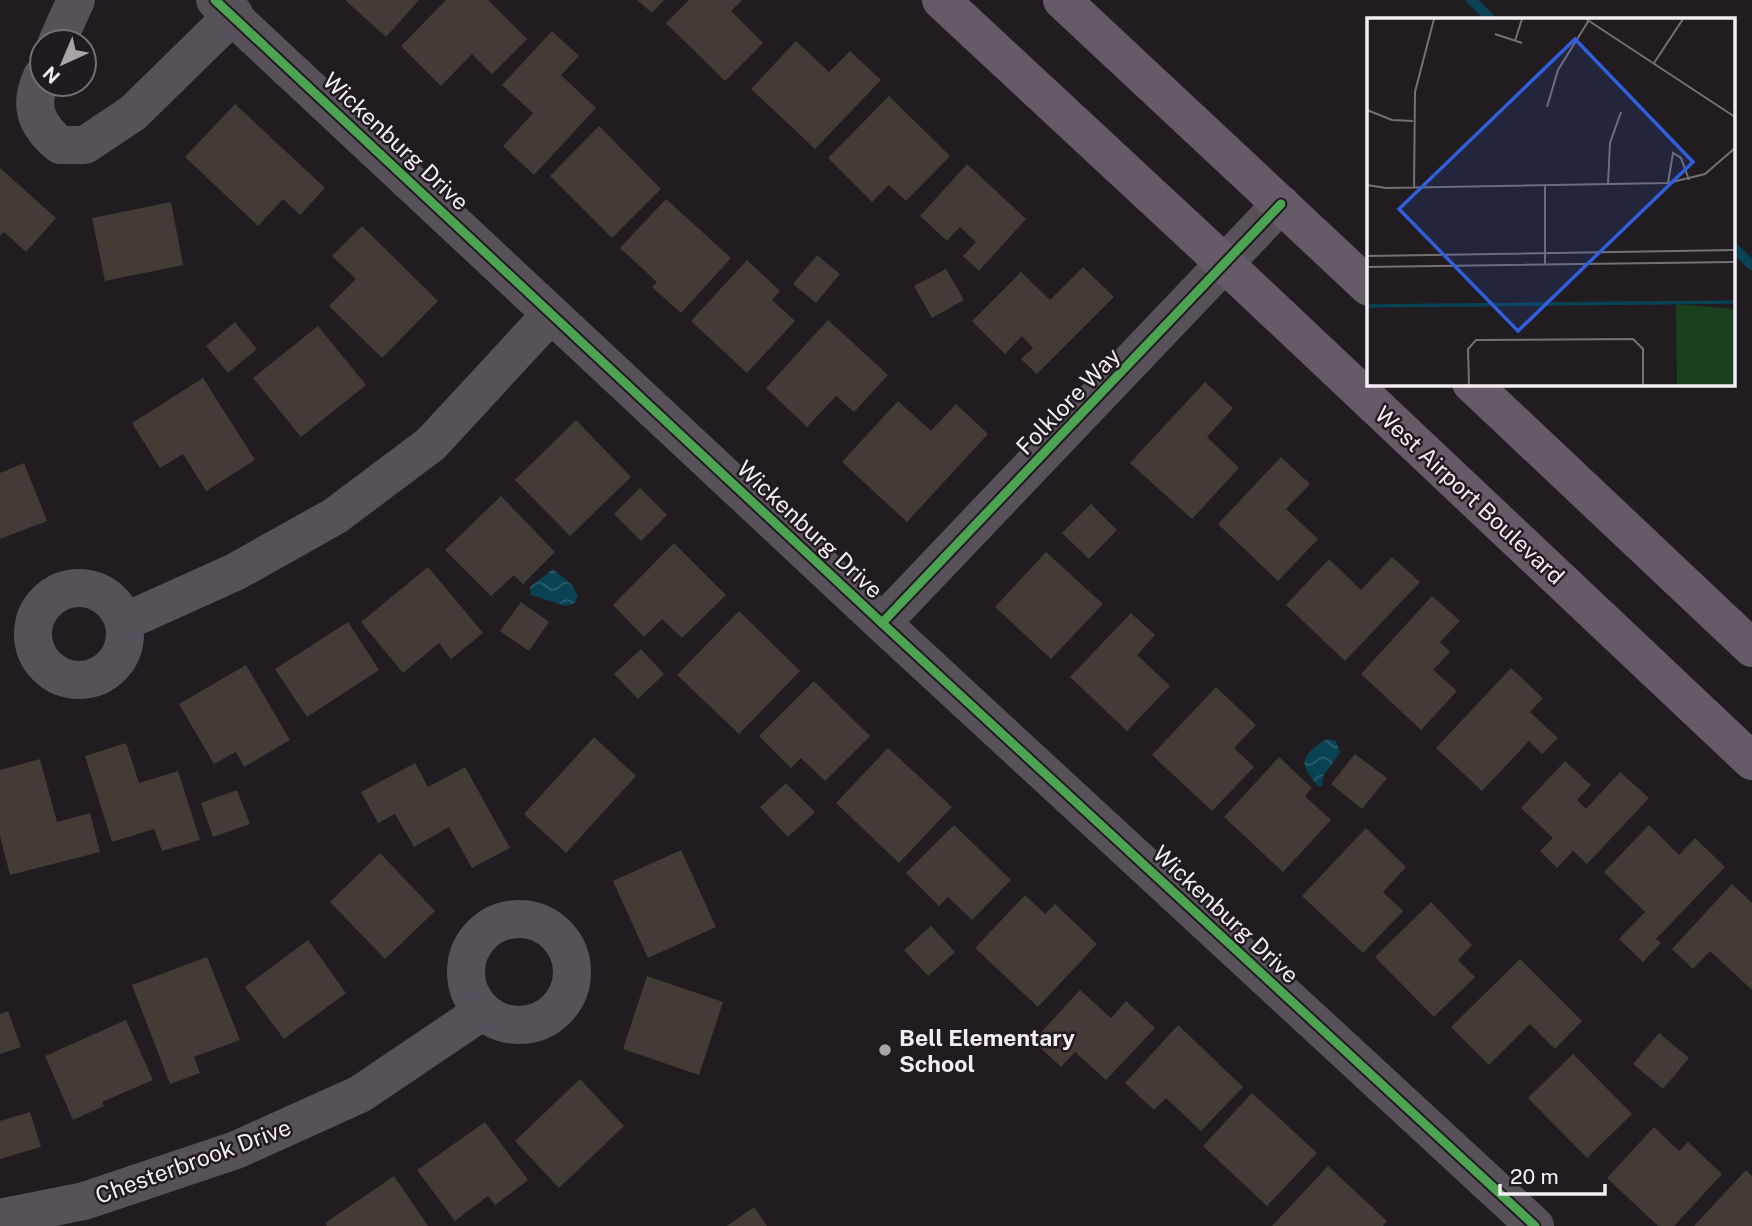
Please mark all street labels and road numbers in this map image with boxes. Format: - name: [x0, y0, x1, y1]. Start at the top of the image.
- street label: Wickenburg Drive: [318, 67, 474, 215]
- street label: Folklore Way: [1010, 342, 1126, 460]
- street label: West Airport Boulevard: [1370, 400, 1570, 590]
- street label: Wickenburg Drive: [732, 455, 888, 603]
- street label: Wickenburg Drive: [1148, 840, 1304, 988]
- street label: Chesterbrook Drive: [92, 1113, 294, 1209]

